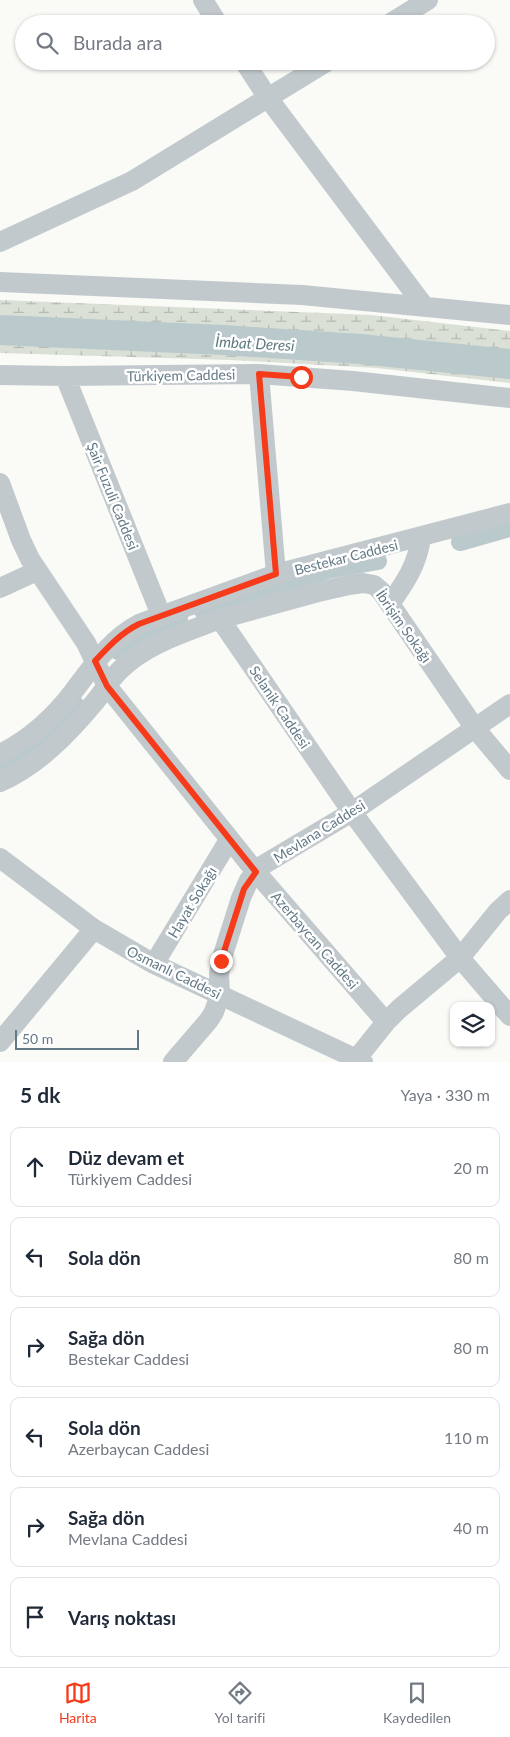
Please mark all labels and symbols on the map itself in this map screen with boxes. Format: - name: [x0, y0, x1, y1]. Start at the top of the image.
- water label: İmbat Deresi: [215, 332, 296, 354]
- street label: Türkiyem Caddesi: [127, 366, 235, 384]
- route start: [290, 366, 313, 389]
- street label: Şair Fuzuli Caddesi: [84, 440, 142, 552]
- street label: Bestekar Caddesi: [292, 536, 400, 578]
- street label: İbrişim Sokağı: [373, 586, 435, 666]
- street label: Selanik Caddesi: [246, 662, 314, 752]
- street label: Mevlana Caddesi: [270, 796, 368, 866]
- street label: Hayat Sokağı: [164, 863, 220, 941]
- street label: Azerbaycan Caddesi: [268, 888, 362, 992]
- street label: Osmanlı Caddesi: [124, 942, 224, 1002]
- route end: [210, 950, 233, 973]
- scale bar: [15, 1027, 139, 1050]

